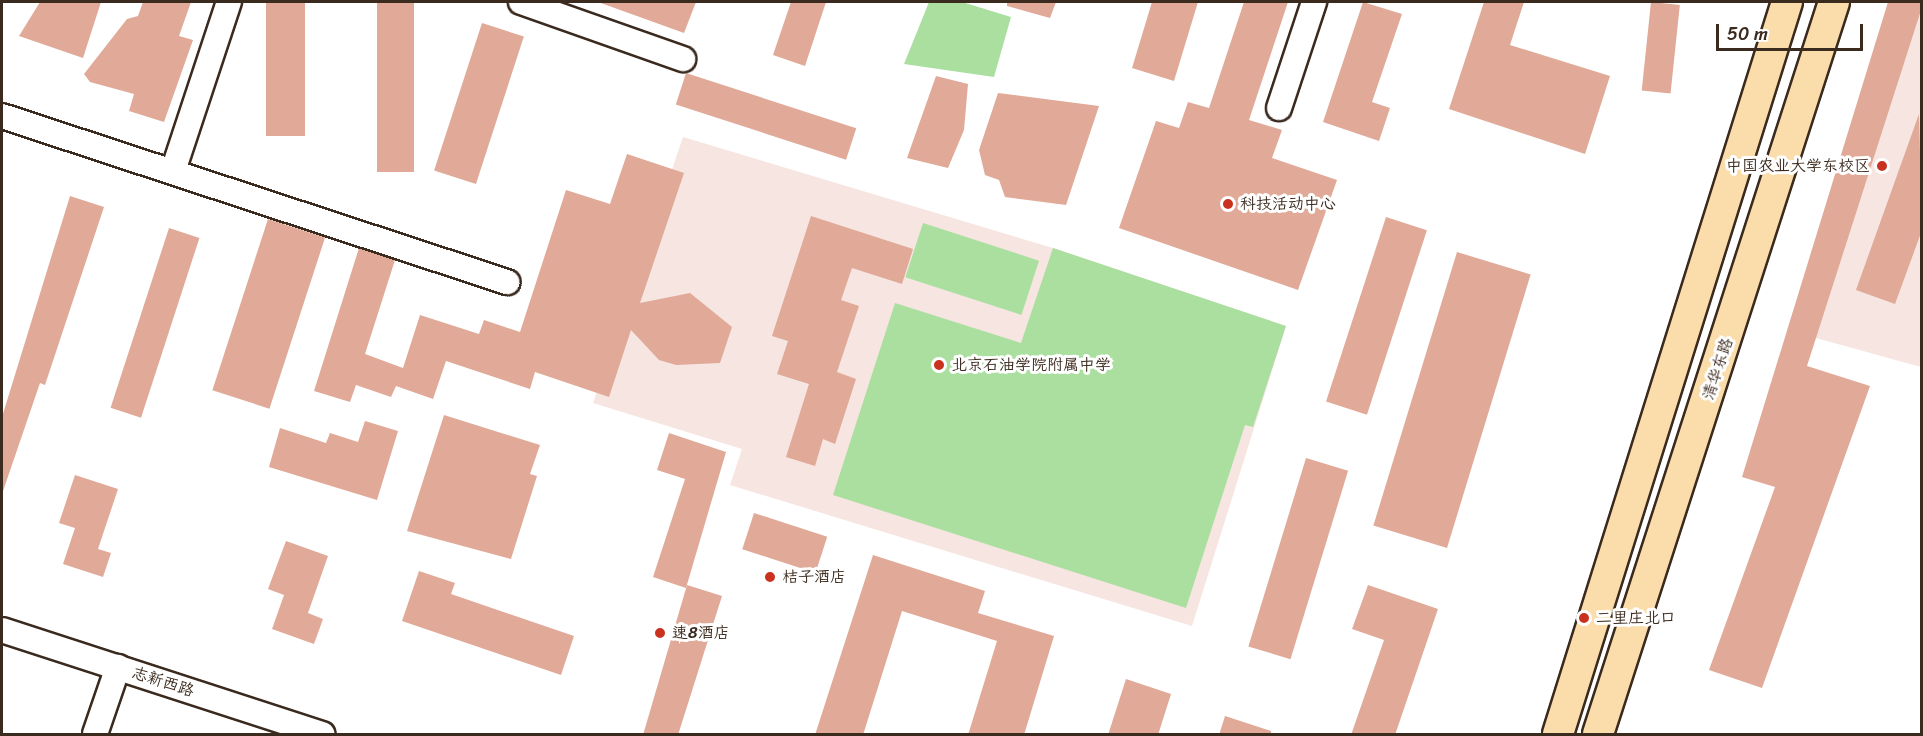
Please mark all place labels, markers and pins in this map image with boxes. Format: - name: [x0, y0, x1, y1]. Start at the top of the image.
- place label: 中国农业大学东校区: [1726, 156, 1870, 176]
- marker: 中国农业大学东校区: [1875, 159, 1889, 173]
- place label: 科技活动中心: [1240, 194, 1336, 214]
- marker: 科技活动中心: [1221, 197, 1235, 211]
- place label: 北京石油学院附属中学: [951, 355, 1111, 375]
- marker: 北京石油学院附属中学: [932, 358, 946, 372]
- place label: 桔子酒店: [782, 567, 846, 587]
- marker: 桔子酒店: [763, 570, 777, 584]
- place label: 二里庄北口: [1596, 608, 1676, 628]
- marker: 二里庄北口: [1577, 611, 1591, 625]
- place label: 速8酒店: [672, 623, 730, 643]
- marker: 速8酒店: [653, 626, 667, 640]

